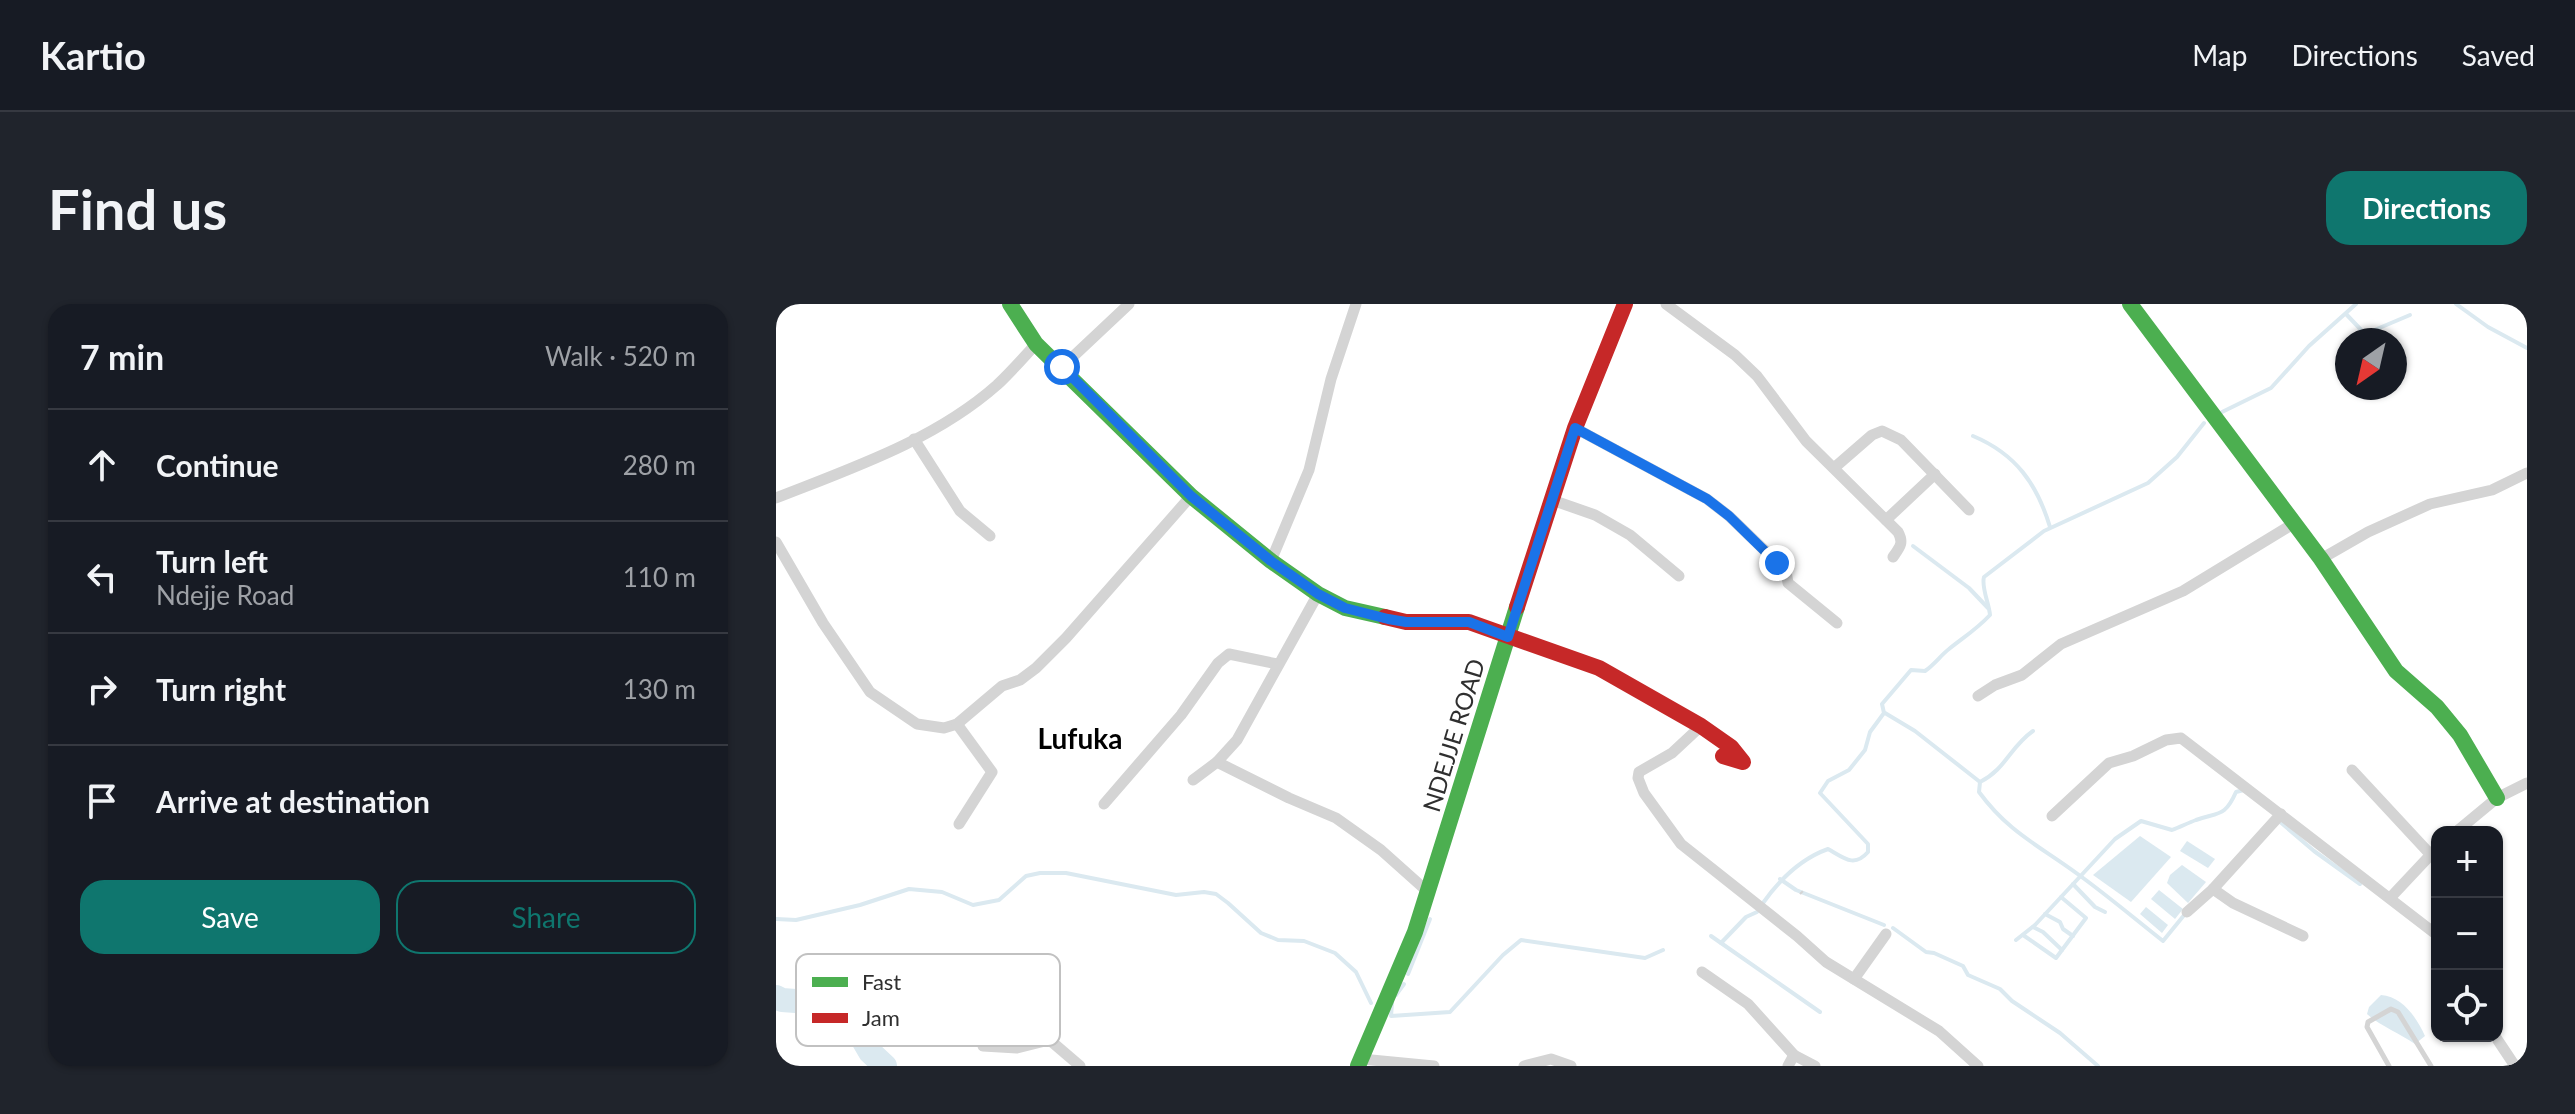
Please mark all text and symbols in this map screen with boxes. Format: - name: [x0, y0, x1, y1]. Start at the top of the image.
- text: Kartio: [40, 32, 146, 78]
- text: Map: [2192, 38, 2247, 72]
- text: Directions: [2291, 38, 2418, 72]
- text: Saved: [2462, 38, 2535, 72]
- button: Directions: [2326, 171, 2527, 245]
- text: Find us: [48, 175, 227, 242]
- north arrow: [2335, 328, 2407, 400]
- text: 7 min: [80, 336, 164, 377]
- text: Walk · 520 m: [545, 340, 696, 372]
- route start: [1044, 349, 1080, 385]
- icon: ahead: [80, 443, 124, 487]
- text: Continue: [156, 447, 279, 483]
- text: 280 m: [623, 449, 696, 481]
- text: Turn left: [156, 543, 268, 579]
- route end: [1759, 545, 1795, 581]
- icon: left: [80, 555, 124, 599]
- text: 110 m: [623, 561, 696, 593]
- text: Ndejje Road: [156, 579, 294, 611]
- street label: NDEJJE ROAD: [1416, 655, 1490, 815]
- icon: right: [80, 667, 124, 711]
- text: Turn right: [156, 671, 286, 707]
- text: 130 m: [623, 673, 696, 705]
- district label: Lufuka: [1038, 721, 1122, 755]
- icon: arrive: [80, 779, 124, 823]
- text: Arrive at destination: [156, 783, 430, 819]
- map controls: [2431, 826, 2503, 1042]
- button: +: [2431, 826, 2503, 898]
- button: Save: [80, 880, 380, 954]
- button: Share: [396, 880, 696, 954]
- button: −: [2431, 898, 2503, 970]
- legend: [796, 954, 1060, 1046]
- text: Fast: [862, 968, 901, 995]
- button: locate: [2431, 970, 2503, 1042]
- text: Jam: [862, 1004, 900, 1031]

